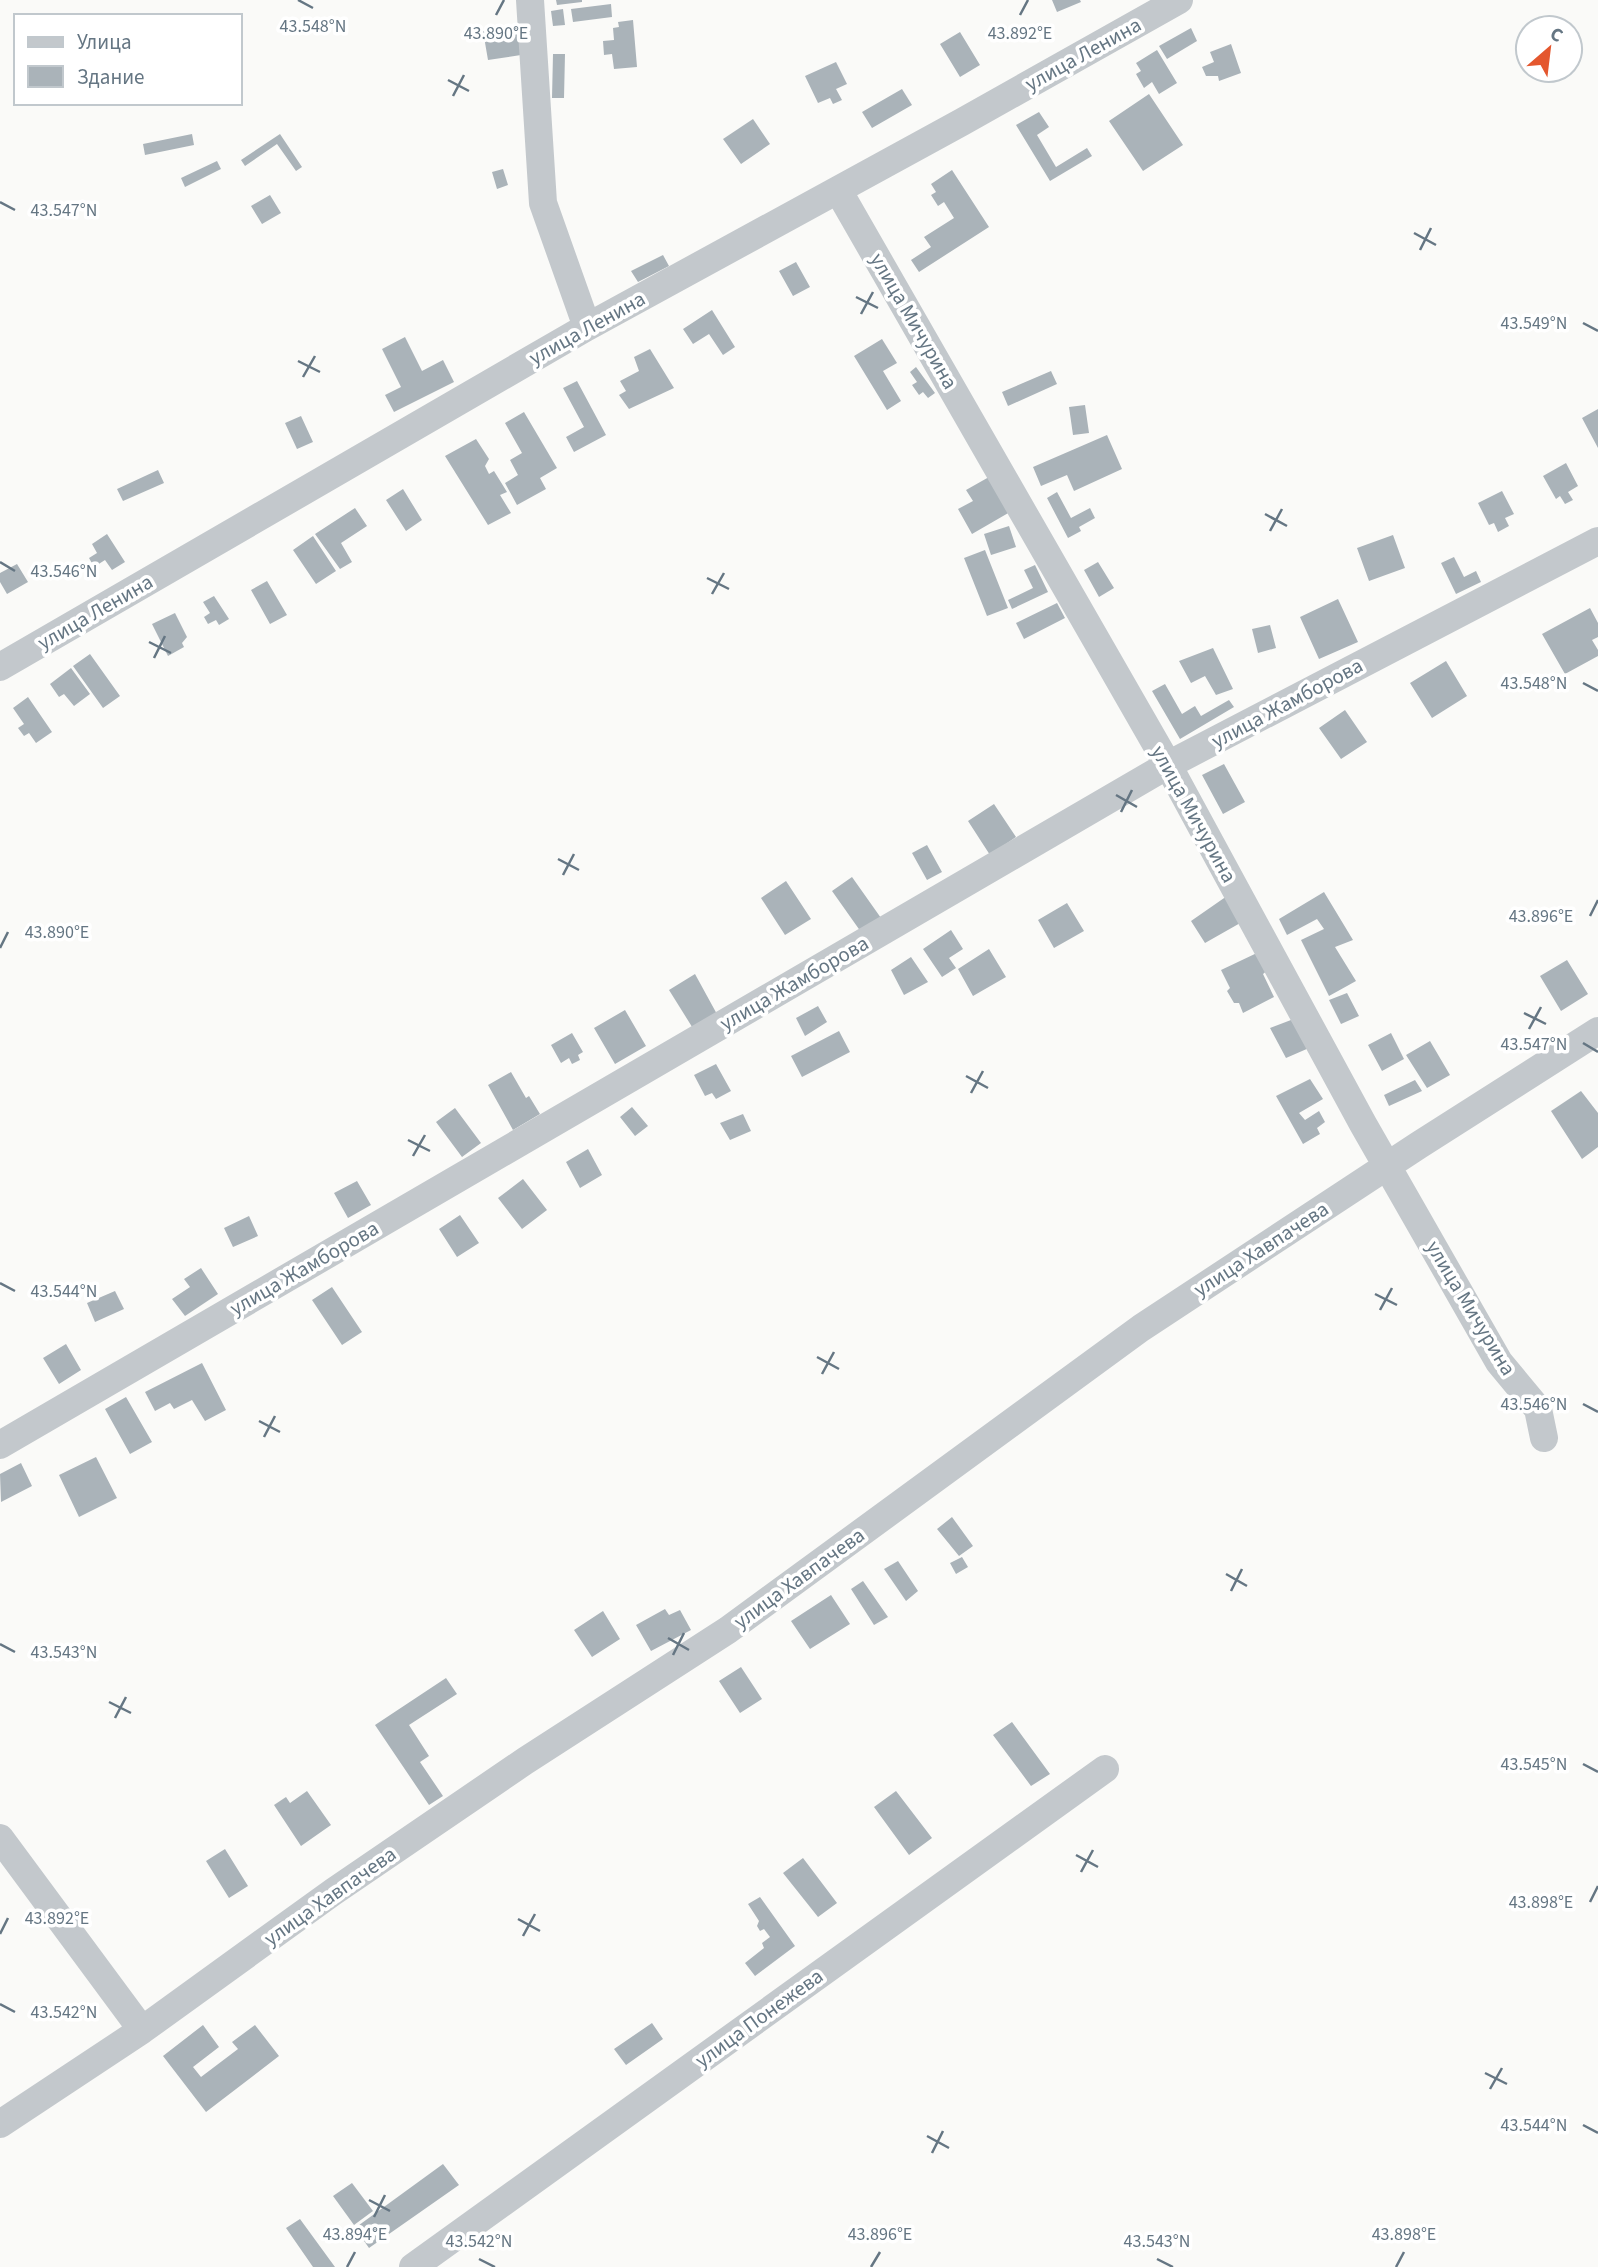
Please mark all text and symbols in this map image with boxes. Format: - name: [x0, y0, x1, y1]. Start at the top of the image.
- street label: улица Ленина: [1019, 10, 1147, 98]
- legend: [14, 14, 242, 105]
- text: 43.548°N: [280, 14, 346, 39]
- north arrow: [1514, 14, 1584, 84]
- text: 43.890°E: [464, 21, 528, 46]
- text: 43.892°E: [988, 21, 1052, 46]
- text: С: [1545, 21, 1567, 50]
- text: Улица: [77, 27, 132, 57]
- text: Здание: [77, 62, 145, 92]
- text: 43.547°N: [31, 198, 97, 223]
- street label: улица Мичурина: [863, 247, 965, 395]
- street label: улица Ленина: [523, 284, 651, 372]
- text: 43.549°N: [1501, 311, 1567, 336]
- text: 43.546°N: [31, 559, 97, 584]
- street label: улица Ленина: [32, 567, 158, 657]
- street label: улица Жамборова: [1206, 650, 1368, 756]
- text: 43.548°N: [1501, 671, 1567, 696]
- street label: улица Мичурина: [1144, 740, 1244, 888]
- text: 43.896°E: [1509, 904, 1573, 929]
- text: 43.890°E: [25, 920, 89, 945]
- street label: улица Жамборова: [714, 928, 874, 1038]
- text: 43.547°N: [1501, 1032, 1567, 1057]
- street label: улица Хавпачева: [1188, 1194, 1334, 1304]
- street label: улица Жамборова: [224, 1213, 384, 1323]
- street label: улица Мичурина: [1419, 1235, 1523, 1381]
- text: 43.544°N: [31, 1279, 97, 1304]
- text: 43.546°N: [1501, 1392, 1567, 1417]
- street label: улица Хавпачева: [727, 1520, 871, 1636]
- text: 43.543°N: [31, 1640, 97, 1665]
- text: 43.545°N: [1501, 1752, 1567, 1777]
- street label: улица Хавпачева: [258, 1839, 402, 1953]
- text: 43.898°E: [1509, 1890, 1573, 1915]
- text: 43.892°E: [25, 1906, 89, 1931]
- street label: улица Понежева: [689, 1961, 829, 2075]
- text: 43.542°N: [31, 2000, 97, 2025]
- text: 43.544°N: [1501, 2113, 1567, 2138]
- text: 43.894°E: [323, 2222, 387, 2247]
- text: 43.896°E: [848, 2222, 912, 2247]
- text: 43.898°E: [1372, 2222, 1436, 2247]
- text: 43.542°N: [446, 2229, 512, 2254]
- text: 43.543°N: [1124, 2229, 1190, 2254]

